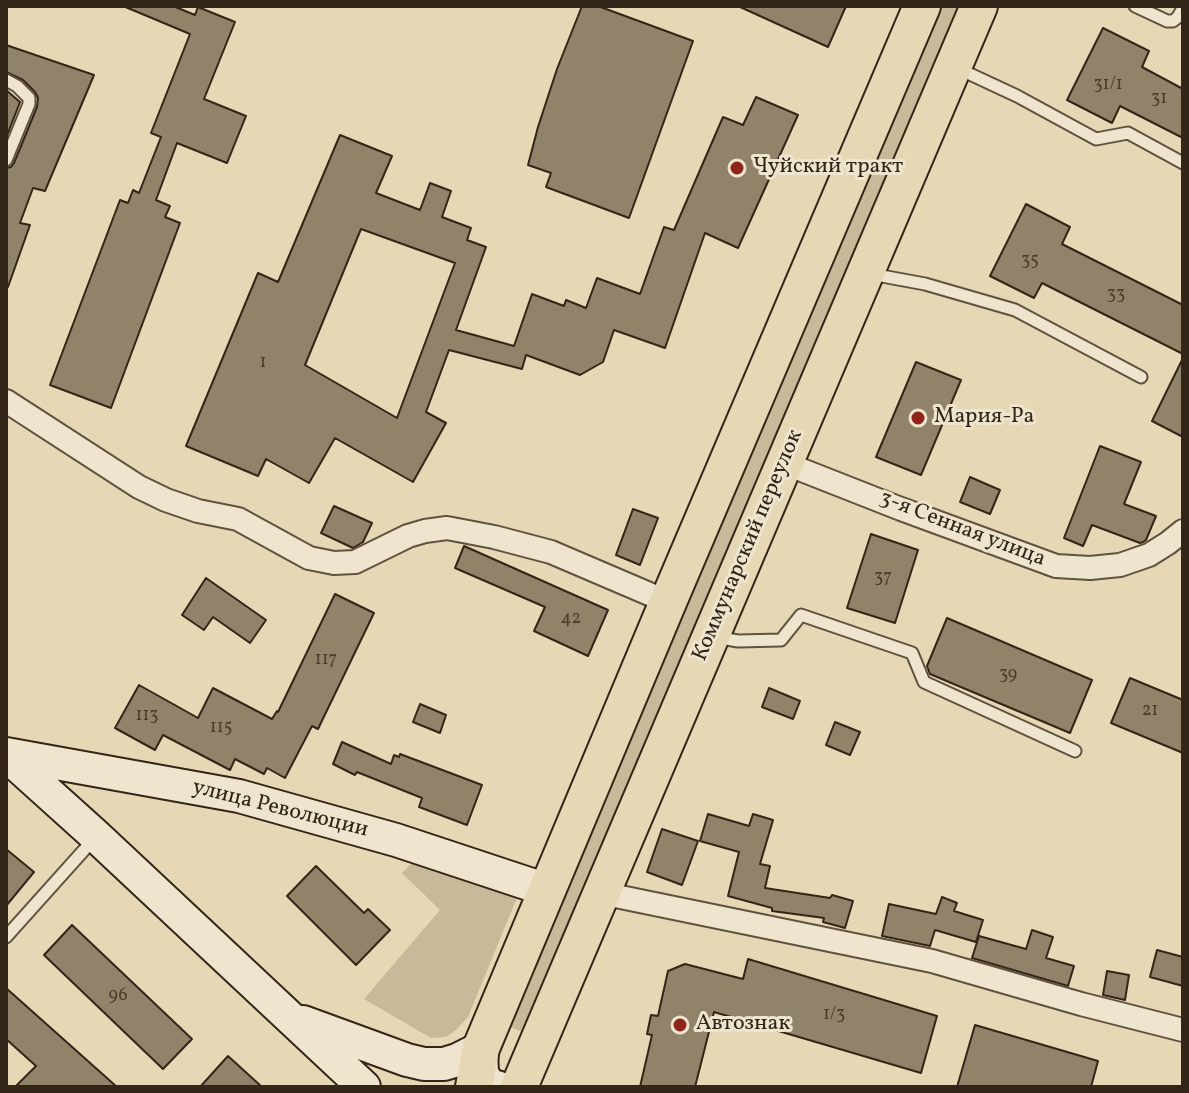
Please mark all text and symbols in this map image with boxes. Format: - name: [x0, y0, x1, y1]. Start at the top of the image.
- house number: 31/1: [1093, 75, 1123, 97]
- house number: 31: [1151, 89, 1167, 111]
- place label: Чуйский тракт: [753, 155, 903, 181]
- marker: Чуйский тракт: [728, 159, 746, 177]
- house number: 35: [1021, 251, 1039, 273]
- house number: 33: [1107, 285, 1125, 307]
- house number: 1: [260, 353, 266, 375]
- place label: Мария-Ра: [934, 405, 1035, 431]
- marker: Мария-Ра: [909, 409, 927, 427]
- street label: Коммунарский переулок: [688, 426, 810, 666]
- street label: 3-я Сенная улица: [875, 486, 1049, 574]
- house number: 37: [874, 568, 892, 590]
- house number: 42: [561, 609, 581, 631]
- house number: 117: [315, 650, 337, 672]
- house number: 39: [999, 665, 1017, 687]
- house number: 21: [1142, 701, 1158, 723]
- house number: 113: [135, 706, 159, 728]
- house number: 115: [210, 718, 232, 740]
- street label: улица Революции: [189, 775, 371, 845]
- house number: 96: [108, 986, 128, 1008]
- house number: 1/3: [823, 1005, 845, 1027]
- place label: Автознак: [696, 1012, 790, 1038]
- marker: Автознак: [671, 1016, 689, 1034]

